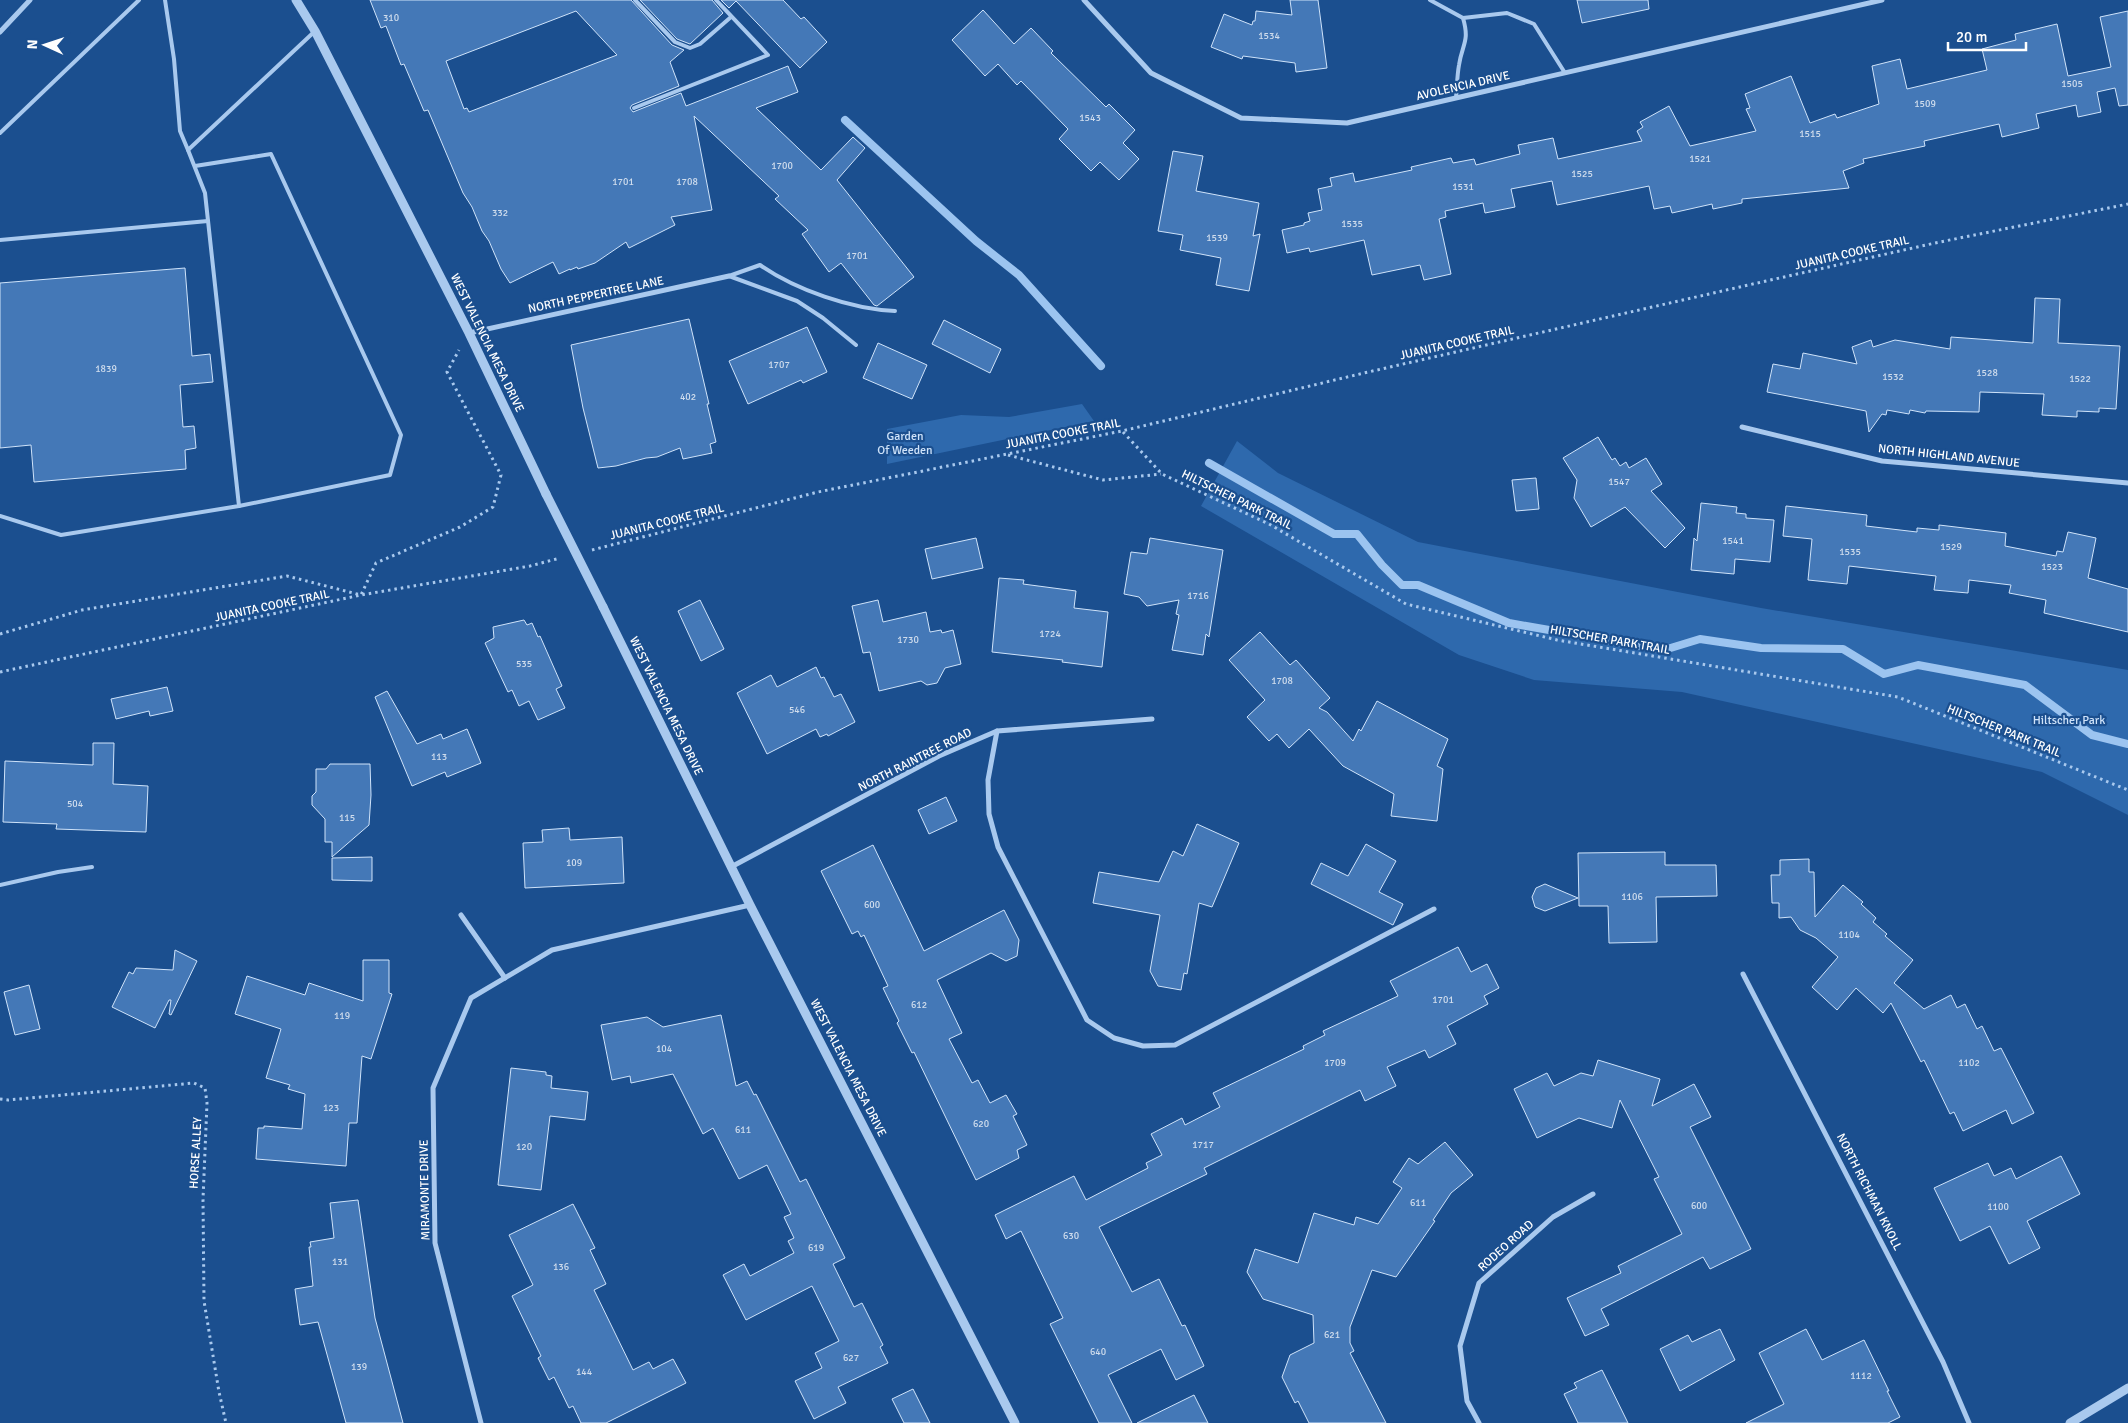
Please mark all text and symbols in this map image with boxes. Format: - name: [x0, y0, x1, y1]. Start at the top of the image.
- house number: 310: [383, 12, 399, 24]
- north arrow: [20, 20, 70, 70]
- scale bar: [1948, 20, 2026, 52]
- text: 20 m: [1956, 28, 1987, 46]
- house number: 1534: [1258, 30, 1280, 42]
- text: N: [24, 39, 41, 50]
- street label: AVOLENCIA DRIVE: [1415, 68, 1511, 104]
- house number: 1505: [2061, 78, 2083, 90]
- house number: 1509: [1914, 98, 1936, 110]
- house number: 1543: [1079, 112, 1101, 124]
- house number: 1515: [1799, 128, 1821, 140]
- house number: 1521: [1689, 153, 1711, 165]
- house number: 1700: [771, 160, 793, 172]
- house number: 1525: [1571, 168, 1593, 180]
- house number: 1701: [612, 176, 634, 188]
- house number: 1708: [676, 176, 698, 188]
- house number: 1531: [1452, 181, 1474, 193]
- house number: 332: [492, 207, 508, 219]
- house number: 1535: [1341, 218, 1363, 230]
- house number: 1539: [1206, 232, 1228, 244]
- street label: JUANITA COOKE TRAIL: [1793, 233, 1911, 273]
- house number: 1701: [846, 250, 868, 262]
- street label: WEST VALENCIA MESA DRIVE: [447, 271, 527, 415]
- street label: NORTH PEPPERTREE LANE: [527, 273, 666, 317]
- street label: JUANITA COOKE TRAIL: [1398, 323, 1516, 363]
- house number: 1707: [768, 359, 790, 371]
- house number: 1839: [95, 363, 117, 375]
- house number: 1528: [1976, 367, 1998, 379]
- house number: 1532: [1882, 371, 1904, 383]
- house number: 1522: [2069, 373, 2091, 385]
- house number: 402: [680, 391, 696, 403]
- street label: JUANITA COOKE TRAIL: [1004, 415, 1122, 453]
- park label: Garden Of Weeden: [877, 429, 933, 458]
- street label: NORTH HIGHLAND AVENUE: [1877, 441, 2021, 471]
- street label: HILTSCHER PARK TRAIL: [1179, 467, 1295, 533]
- house number: 1547: [1608, 476, 1630, 488]
- street label: JUANITA COOKE TRAIL: [608, 501, 726, 543]
- house number: 1541: [1722, 535, 1744, 547]
- house number: 1529: [1940, 541, 1962, 553]
- house number: 1535: [1839, 546, 1861, 558]
- house number: 1523: [2041, 561, 2063, 573]
- street label: JUANITA COOKE TRAIL: [213, 587, 331, 625]
- house number: 1716: [1187, 590, 1209, 602]
- street label: HILTSCHER PARK TRAIL: [1549, 622, 1671, 658]
- house number: 1724: [1039, 628, 1061, 640]
- street label: WEST VALENCIA MESA DRIVE: [626, 634, 706, 778]
- house number: 1730: [897, 634, 919, 646]
- house number: 535: [516, 658, 532, 670]
- house number: 1708: [1271, 675, 1293, 687]
- street label: HILTSCHER PARK TRAIL: [1945, 701, 2063, 761]
- house number: 546: [789, 704, 805, 716]
- park label: Hiltscher Park: [2033, 713, 2105, 728]
- street label: NORTH RAINTREE ROAD: [856, 725, 974, 795]
- house number: 113: [431, 751, 447, 763]
- house number: 504: [67, 798, 84, 810]
- house number: 115: [339, 812, 355, 824]
- house number: 109: [566, 857, 582, 869]
- house number: 1106: [1621, 891, 1643, 903]
- house number: 600: [864, 899, 880, 911]
- house number: 1104: [1838, 929, 1860, 941]
- house number: 1701: [1432, 994, 1454, 1006]
- street label: WEST VALENCIA MESA DRIVE: [807, 997, 889, 1140]
- house number: 612: [911, 999, 927, 1011]
- house number: 119: [334, 1010, 350, 1022]
- house number: 104: [656, 1043, 673, 1055]
- house number: 1709: [1324, 1057, 1346, 1069]
- house number: 1102: [1958, 1057, 1980, 1069]
- house number: 123: [323, 1102, 339, 1114]
- street label: HORSE ALLEY: [187, 1117, 205, 1189]
- house number: 620: [973, 1118, 989, 1130]
- house number: 611: [735, 1124, 751, 1136]
- street label: NORTH RICHMAN KNOLL: [1833, 1131, 1905, 1253]
- street label: MIRAMONTE DRIVE: [417, 1139, 433, 1241]
- house number: 1717: [1192, 1139, 1214, 1151]
- house number: 120: [516, 1141, 532, 1153]
- house number: 611: [1410, 1197, 1426, 1209]
- house number: 600: [1691, 1200, 1707, 1212]
- house number: 1100: [1987, 1201, 2009, 1213]
- street label: RODEO ROAD: [1475, 1217, 1537, 1275]
- house number: 630: [1063, 1230, 1079, 1242]
- house number: 619: [808, 1242, 824, 1254]
- house number: 131: [332, 1256, 348, 1268]
- house number: 136: [553, 1261, 569, 1273]
- house number: 621: [1324, 1329, 1340, 1341]
- house number: 640: [1090, 1346, 1106, 1358]
- house number: 627: [843, 1352, 859, 1364]
- house number: 139: [351, 1361, 367, 1373]
- house number: 144: [576, 1366, 593, 1378]
- house number: 1112: [1850, 1370, 1872, 1382]

